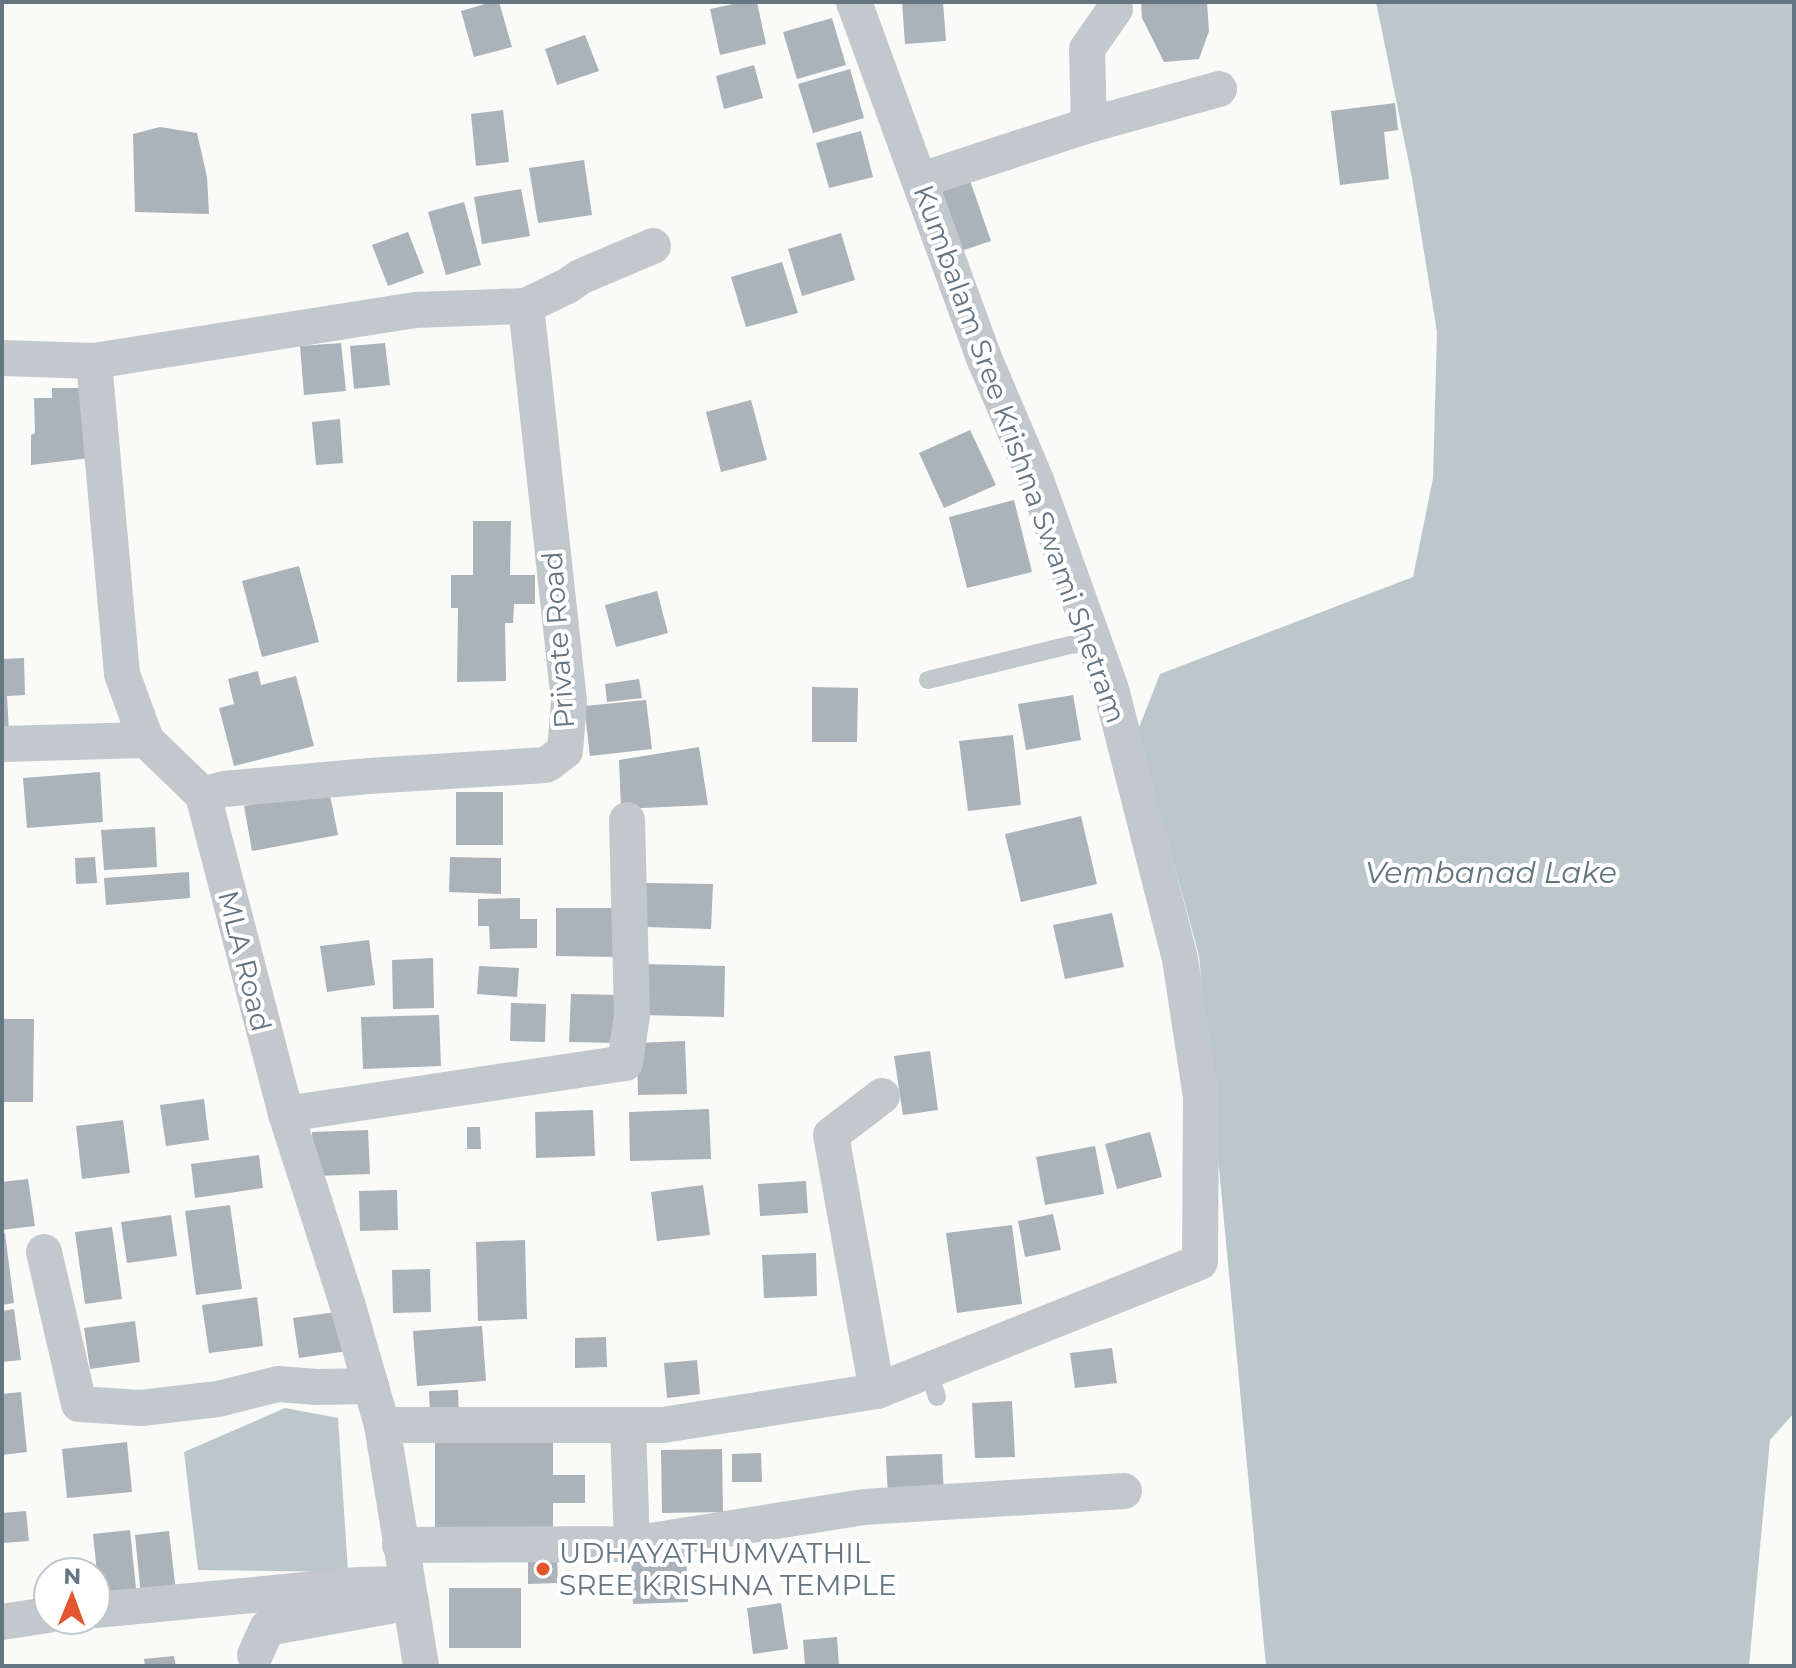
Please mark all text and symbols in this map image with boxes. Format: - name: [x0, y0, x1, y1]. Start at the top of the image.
- street label: Kumbalam Sree Krishna Swami Shetram: [907, 180, 1133, 728]
- street label: Private Road: [535, 550, 581, 730]
- water label: Vembanad Lake: [1365, 854, 1617, 891]
- street label: MLA Road: [211, 887, 279, 1035]
- place label: UDHAYATHUMVATHIL SREE KRISHNA TEMPLE: [559, 1536, 897, 1602]
- north arrow: [32, 1556, 112, 1636]
- marker: UDHAYATHUMVATHIL SREE KRISHNA TEMPLE: [534, 1560, 552, 1578]
- text: N: [63, 1563, 81, 1590]

